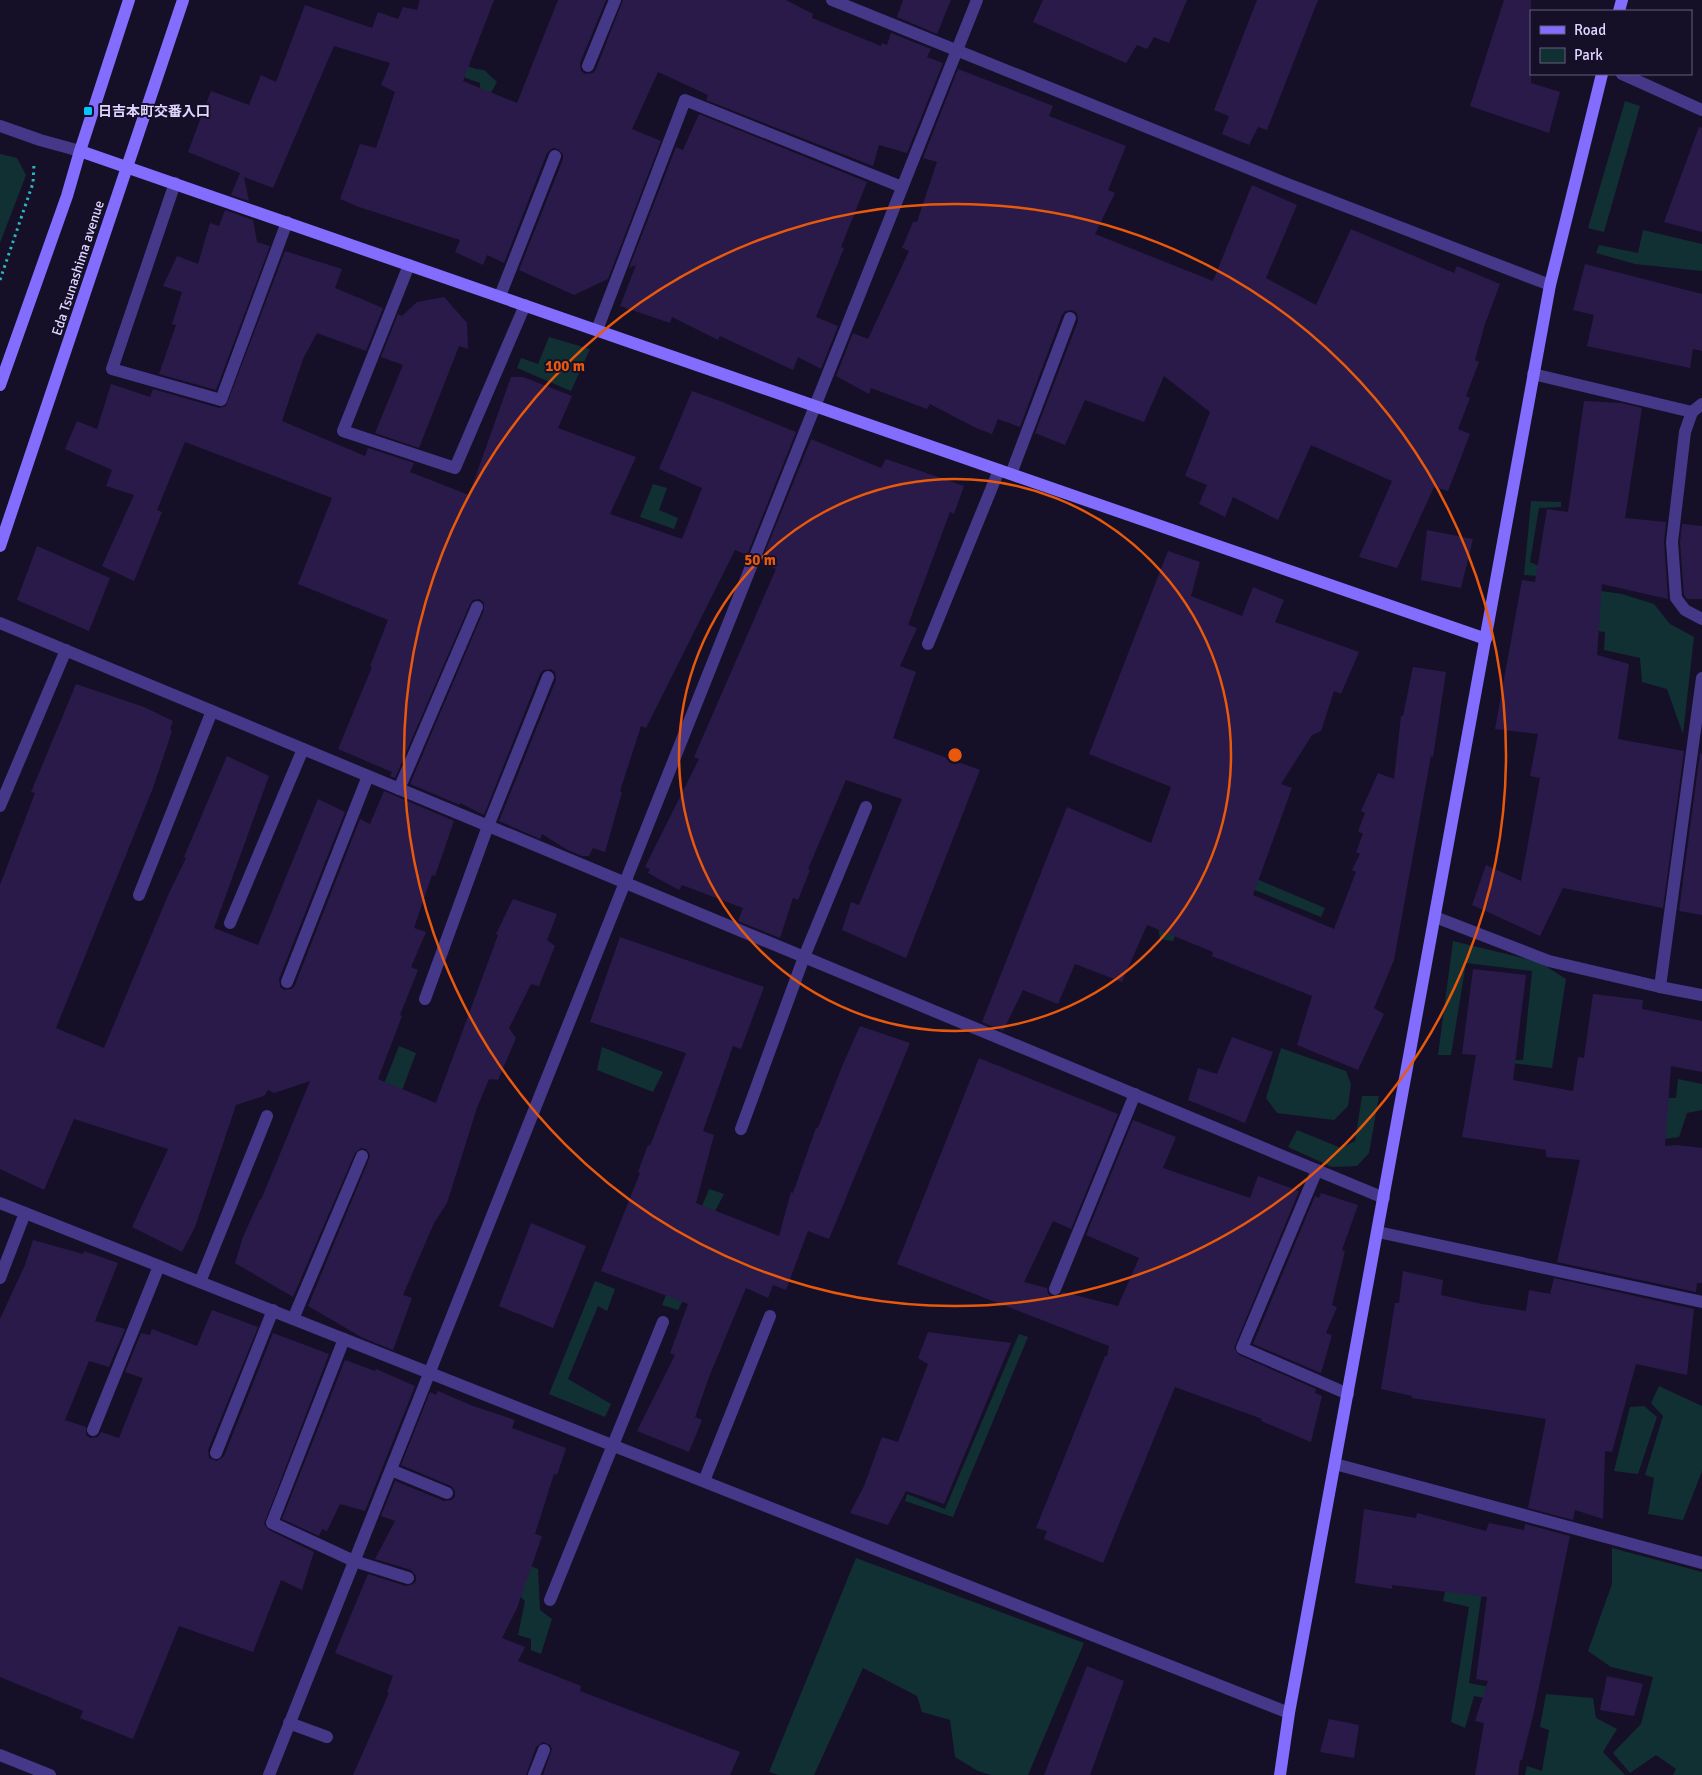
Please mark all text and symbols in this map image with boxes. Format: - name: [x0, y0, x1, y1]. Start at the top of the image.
- legend: [1530, 10, 1692, 75]
- text: Road: [1574, 21, 1606, 39]
- text: Park: [1574, 46, 1603, 64]
- place label: 日吉本町交番入口: [98, 103, 210, 120]
- marker: 日吉本町交番入口: [82, 105, 94, 117]
- street label: Eda Tsunashima avenue: [48, 198, 108, 338]
- text: 100 m: [545, 357, 585, 375]
- text: 50 m: [744, 551, 776, 569]
- centre of rings: [946, 746, 964, 764]

